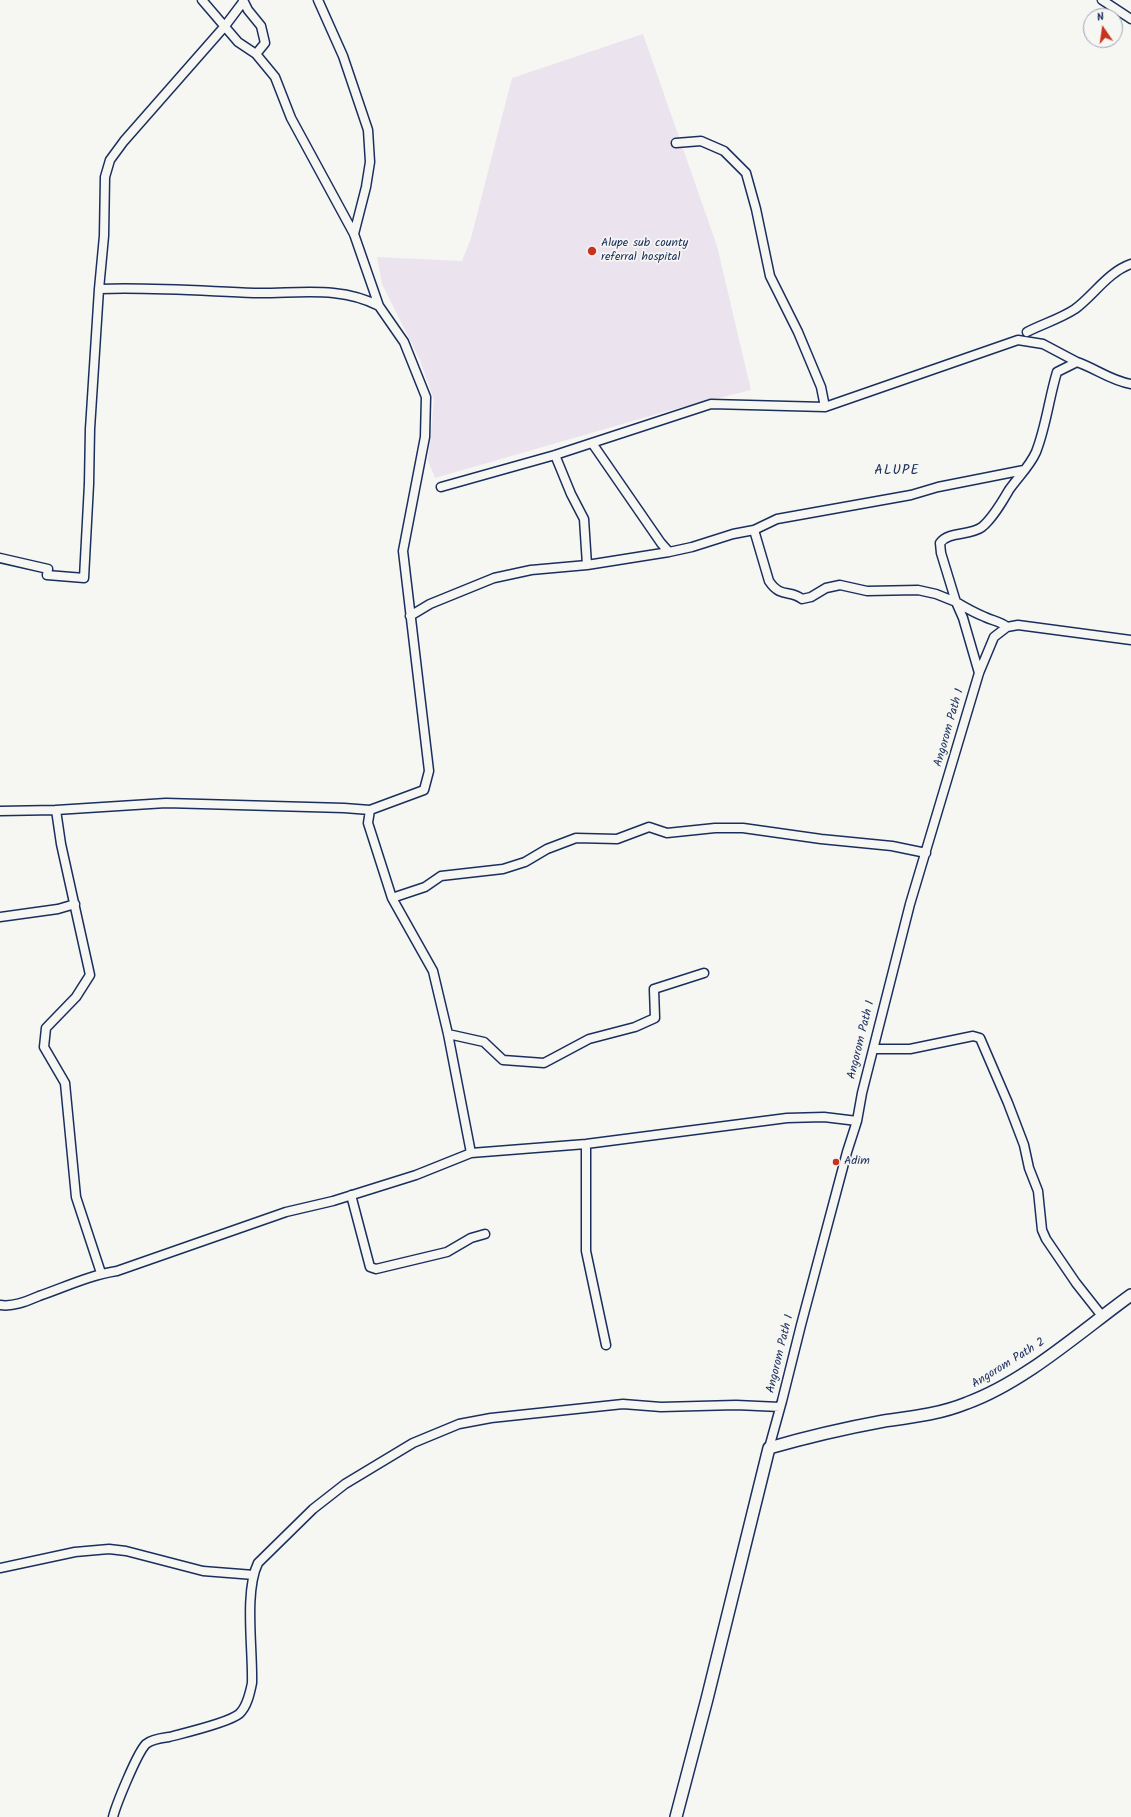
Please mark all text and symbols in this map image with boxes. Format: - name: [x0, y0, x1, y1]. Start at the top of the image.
- north arrow: [1083, 8, 1123, 48]
- text: N: [1095, 8, 1106, 27]
- place label: Alupe sub county referral hospital: [601, 237, 688, 265]
- marker: Alupe sub county referral hospital: [586, 245, 598, 257]
- district label: ALUPE: [874, 464, 920, 480]
- street label: Angorom Path 1: [932, 687, 968, 769]
- street label: Angorom Path 1: [845, 999, 879, 1081]
- place label: Adim: [844, 1155, 870, 1169]
- marker: Adim: [831, 1157, 841, 1167]
- street label: Angorom Path 1: [764, 1313, 798, 1395]
- street label: Angorom Path 2: [970, 1336, 1048, 1392]

